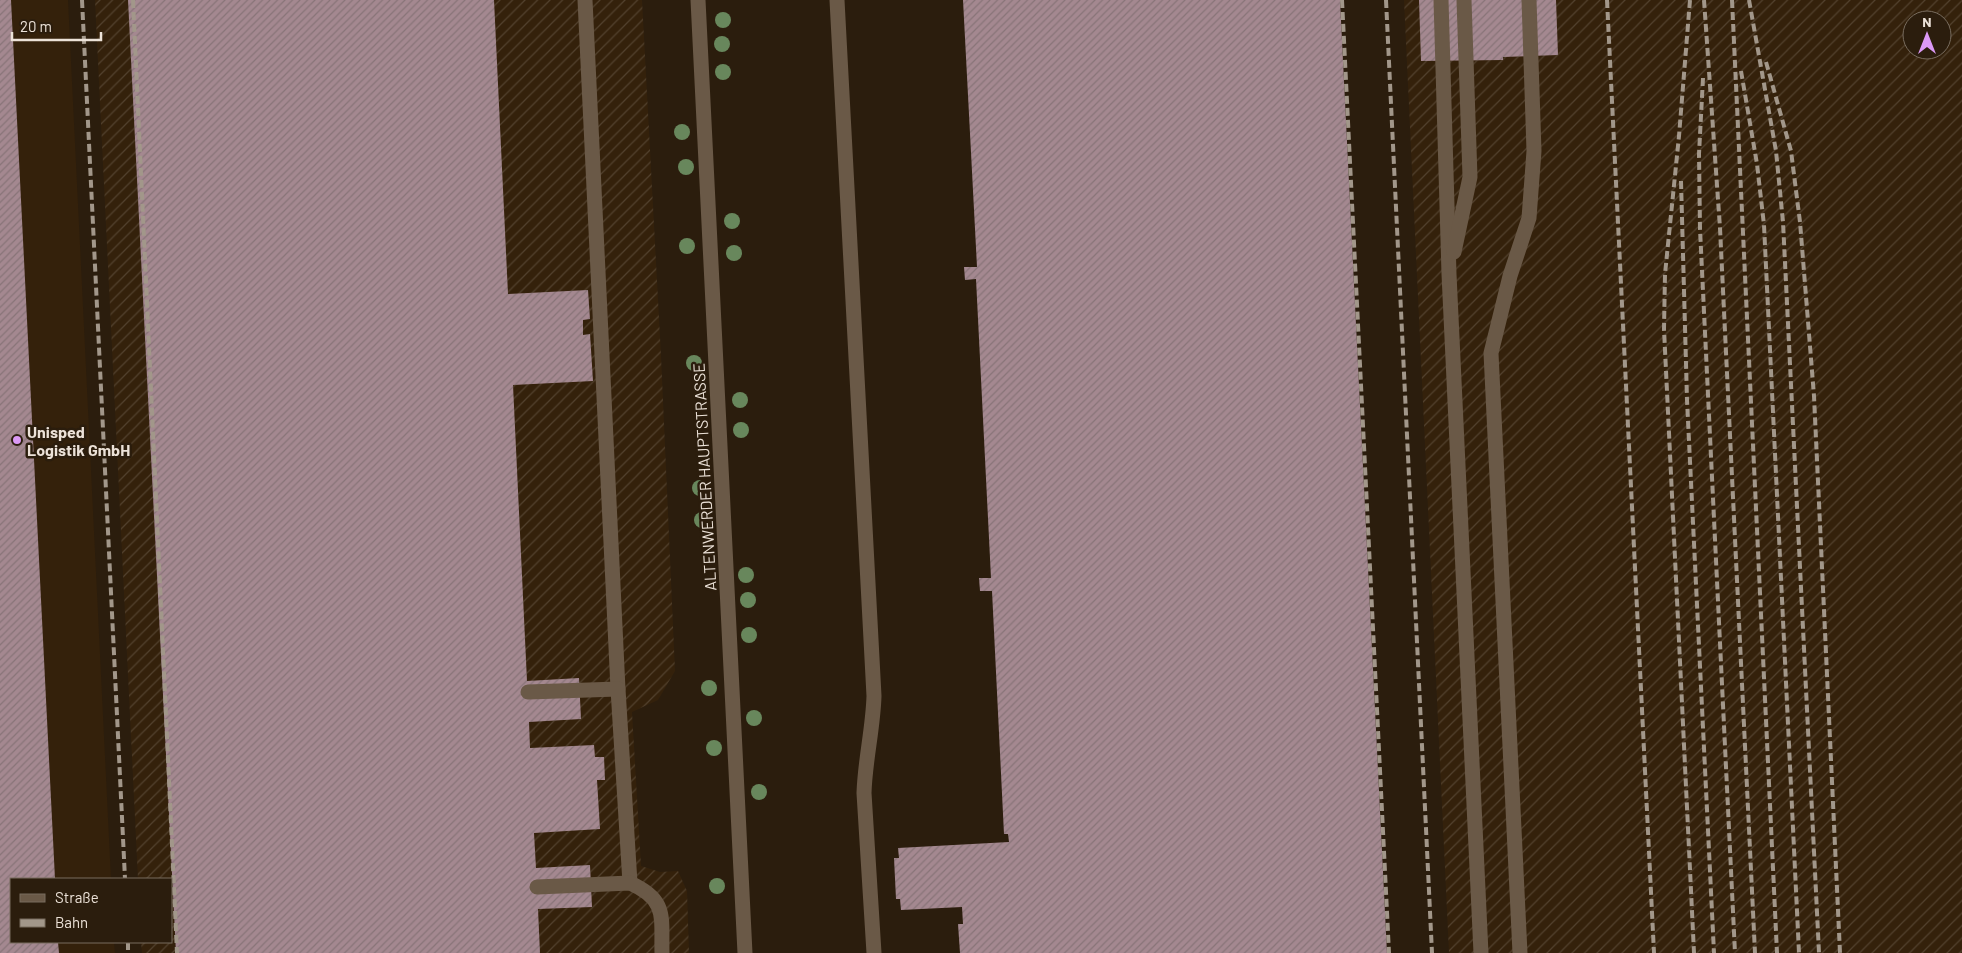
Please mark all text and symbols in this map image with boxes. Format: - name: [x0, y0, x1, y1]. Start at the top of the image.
- scale bar: [12, 10, 101, 42]
- north arrow: [1902, 10, 1952, 60]
- text: N: [1922, 13, 1932, 30]
- text: 20 m: [20, 17, 52, 35]
- street label: ALTENWERDER HAUPTSTRASSE: [689, 363, 719, 591]
- place label: Unisped Logistik GmbH: [27, 422, 130, 459]
- marker: Unisped Logistik GmbH: [11, 434, 23, 446]
- legend: [10, 878, 172, 943]
- text: Straße: [55, 888, 99, 906]
- text: Bahn: [55, 913, 88, 931]

